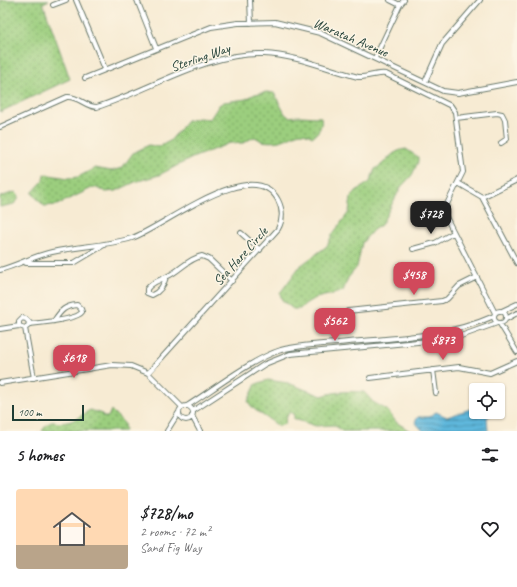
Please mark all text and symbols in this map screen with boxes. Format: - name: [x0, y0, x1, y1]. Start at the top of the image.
- street label: Waratah Avenue: [311, 14, 392, 61]
- street label: Sterling Way: [168, 39, 233, 76]
- pin: $728: [407, 201, 455, 235]
- text: $728: [419, 206, 443, 222]
- street label: Sea Hare Circle: [210, 222, 272, 289]
- pin: $458: [390, 262, 438, 296]
- text: $458: [402, 267, 426, 283]
- pin: $562: [311, 308, 359, 342]
- text: $562: [323, 313, 347, 329]
- pin: $873: [419, 327, 467, 361]
- text: $873: [431, 332, 455, 348]
- pin: $618: [50, 345, 98, 379]
- text: $618: [62, 350, 86, 366]
- map controls: [469, 383, 505, 419]
- button: locate: [469, 383, 505, 419]
- scale bar: [12, 403, 84, 422]
- text: 100 m: [18, 405, 42, 419]
- icon: filters: [479, 444, 501, 466]
- text: 5 homes: [16, 445, 64, 466]
- text: $728/mo: [140, 503, 192, 524]
- icon: home: [48, 505, 96, 553]
- icon: heart: [479, 518, 501, 540]
- text: 2 rooms · 72 m²: [140, 524, 210, 540]
- text: Sand Fig Way: [140, 540, 201, 556]

